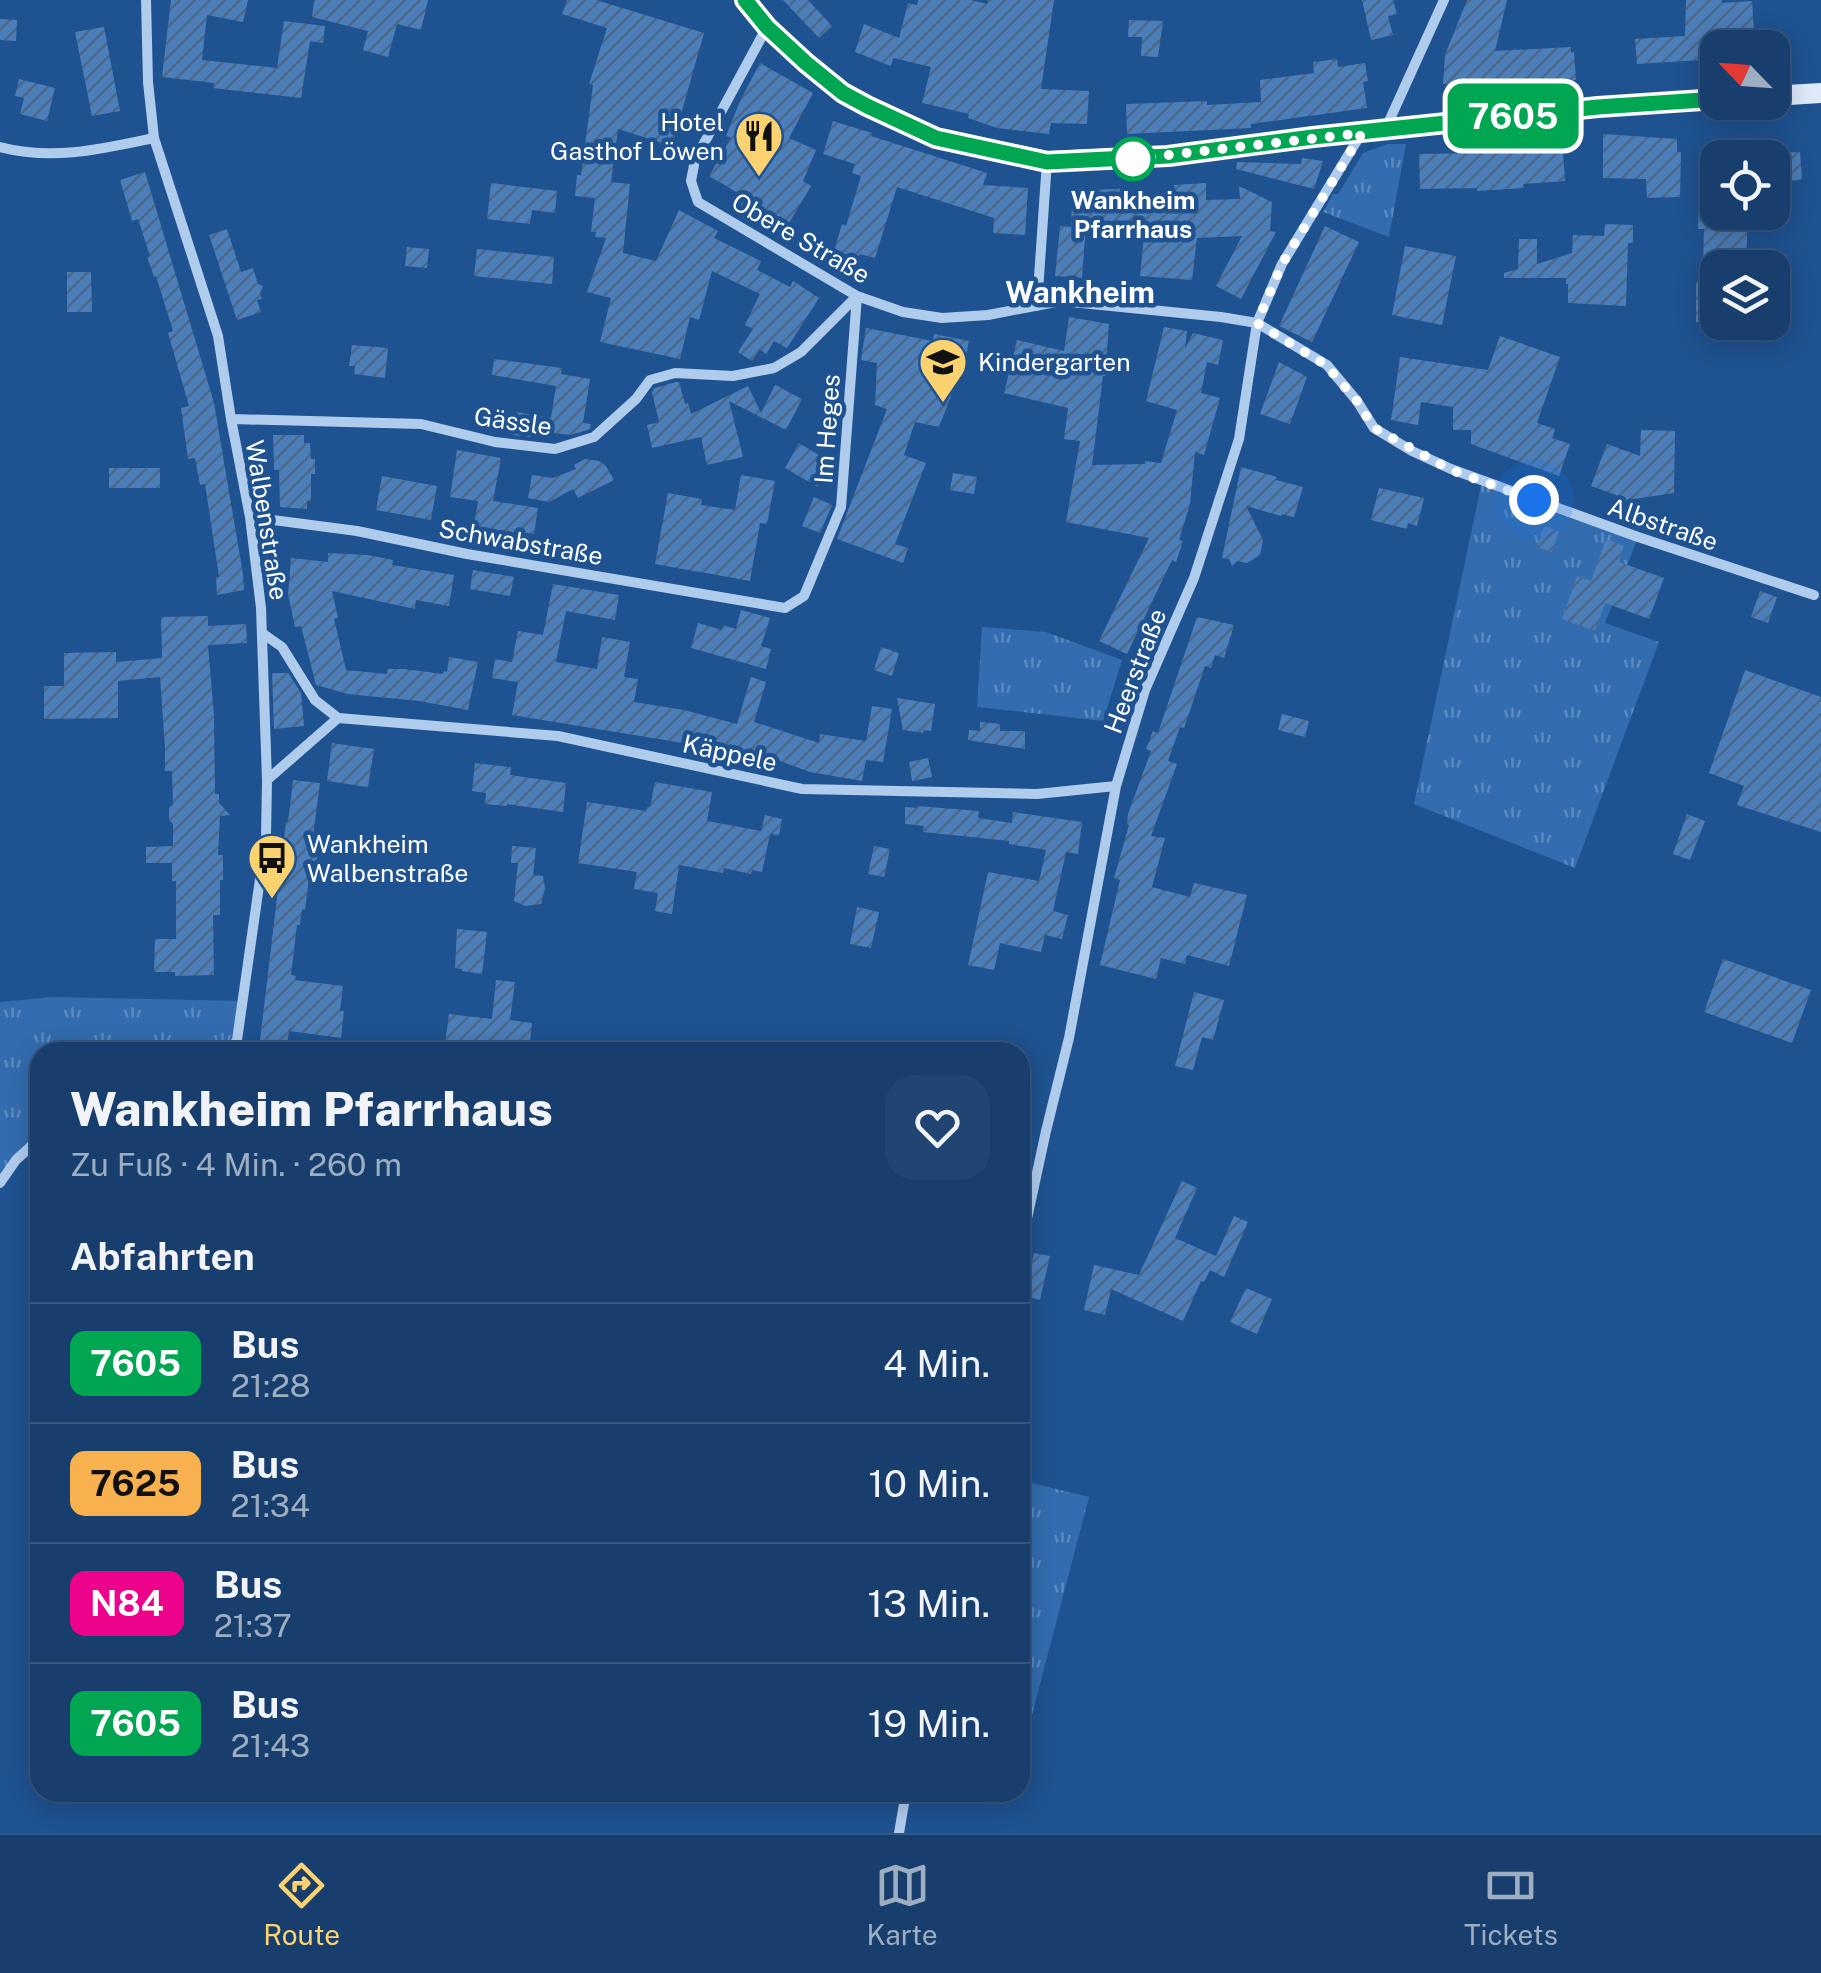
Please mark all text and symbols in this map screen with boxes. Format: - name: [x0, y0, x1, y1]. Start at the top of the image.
- north arrow: [1700, 30, 1790, 120]
- map controls: [1700, 30, 1790, 340]
- line badge: 7605: [1443, 84, 1583, 148]
- text: 7605: [1468, 96, 1558, 137]
- place label: Hotel Gasthof Löwen: [550, 107, 724, 166]
- restaurant icon: Hotel Gasthof Löwen: [733, 110, 785, 178]
- marker: Wankheim Pfarrhaus: [1112, 138, 1154, 180]
- button: locate: [1700, 140, 1790, 230]
- place label: Wankheim Pfarrhaus: [1071, 185, 1195, 244]
- street label: Obere Straße: [726, 186, 876, 290]
- button: layers: [1700, 250, 1790, 340]
- district label: Wankheim: [1005, 274, 1155, 310]
- school or university icon: Kindergarten: [917, 336, 969, 404]
- place label: Kindergarten: [978, 347, 1131, 377]
- street label: Im Heges: [808, 373, 846, 485]
- street label: Gässle: [472, 401, 554, 441]
- street label: Walbenstraße: [240, 438, 294, 602]
- your location: [1509, 475, 1559, 525]
- street label: Albstraße: [1604, 491, 1722, 557]
- street label: Schwabstraße: [437, 513, 605, 571]
- street label: Heerstraße: [1097, 604, 1173, 738]
- street label: Käppele: [680, 728, 780, 778]
- place label: Wankheim Walbenstraße: [307, 829, 469, 888]
- bus stop icon: Wankheim Walbenstraße: [246, 832, 298, 900]
- button: heart: [885, 1075, 990, 1180]
- text: Wankheim Pfarrhaus: [70, 1080, 553, 1137]
- text: Zu Fuß · 4 Min. · 260 m: [70, 1146, 402, 1183]
- text: Abfahrten: [70, 1234, 255, 1279]
- text: Bus: [231, 1322, 299, 1367]
- text: 4 Min.: [883, 1341, 990, 1386]
- text: 7605: [90, 1343, 181, 1384]
- text: 21:28: [231, 1367, 311, 1404]
- text: Bus: [231, 1442, 299, 1487]
- text: 10 Min.: [868, 1461, 990, 1506]
- text: 7625: [90, 1463, 181, 1504]
- text: 21:34: [231, 1487, 310, 1524]
- text: Bus: [214, 1562, 282, 1607]
- text: 13 Min.: [868, 1581, 990, 1626]
- text: N84: [90, 1583, 164, 1624]
- text: 21:37: [214, 1607, 292, 1644]
- text: Bus: [231, 1682, 299, 1727]
- text: 19 Min.: [868, 1701, 990, 1746]
- text: 7605: [90, 1703, 181, 1744]
- text: 21:43: [231, 1727, 310, 1764]
- tab: Route: [263, 1858, 340, 1951]
- tab: Karte: [866, 1858, 938, 1951]
- tab: Tickets: [1464, 1858, 1558, 1951]

